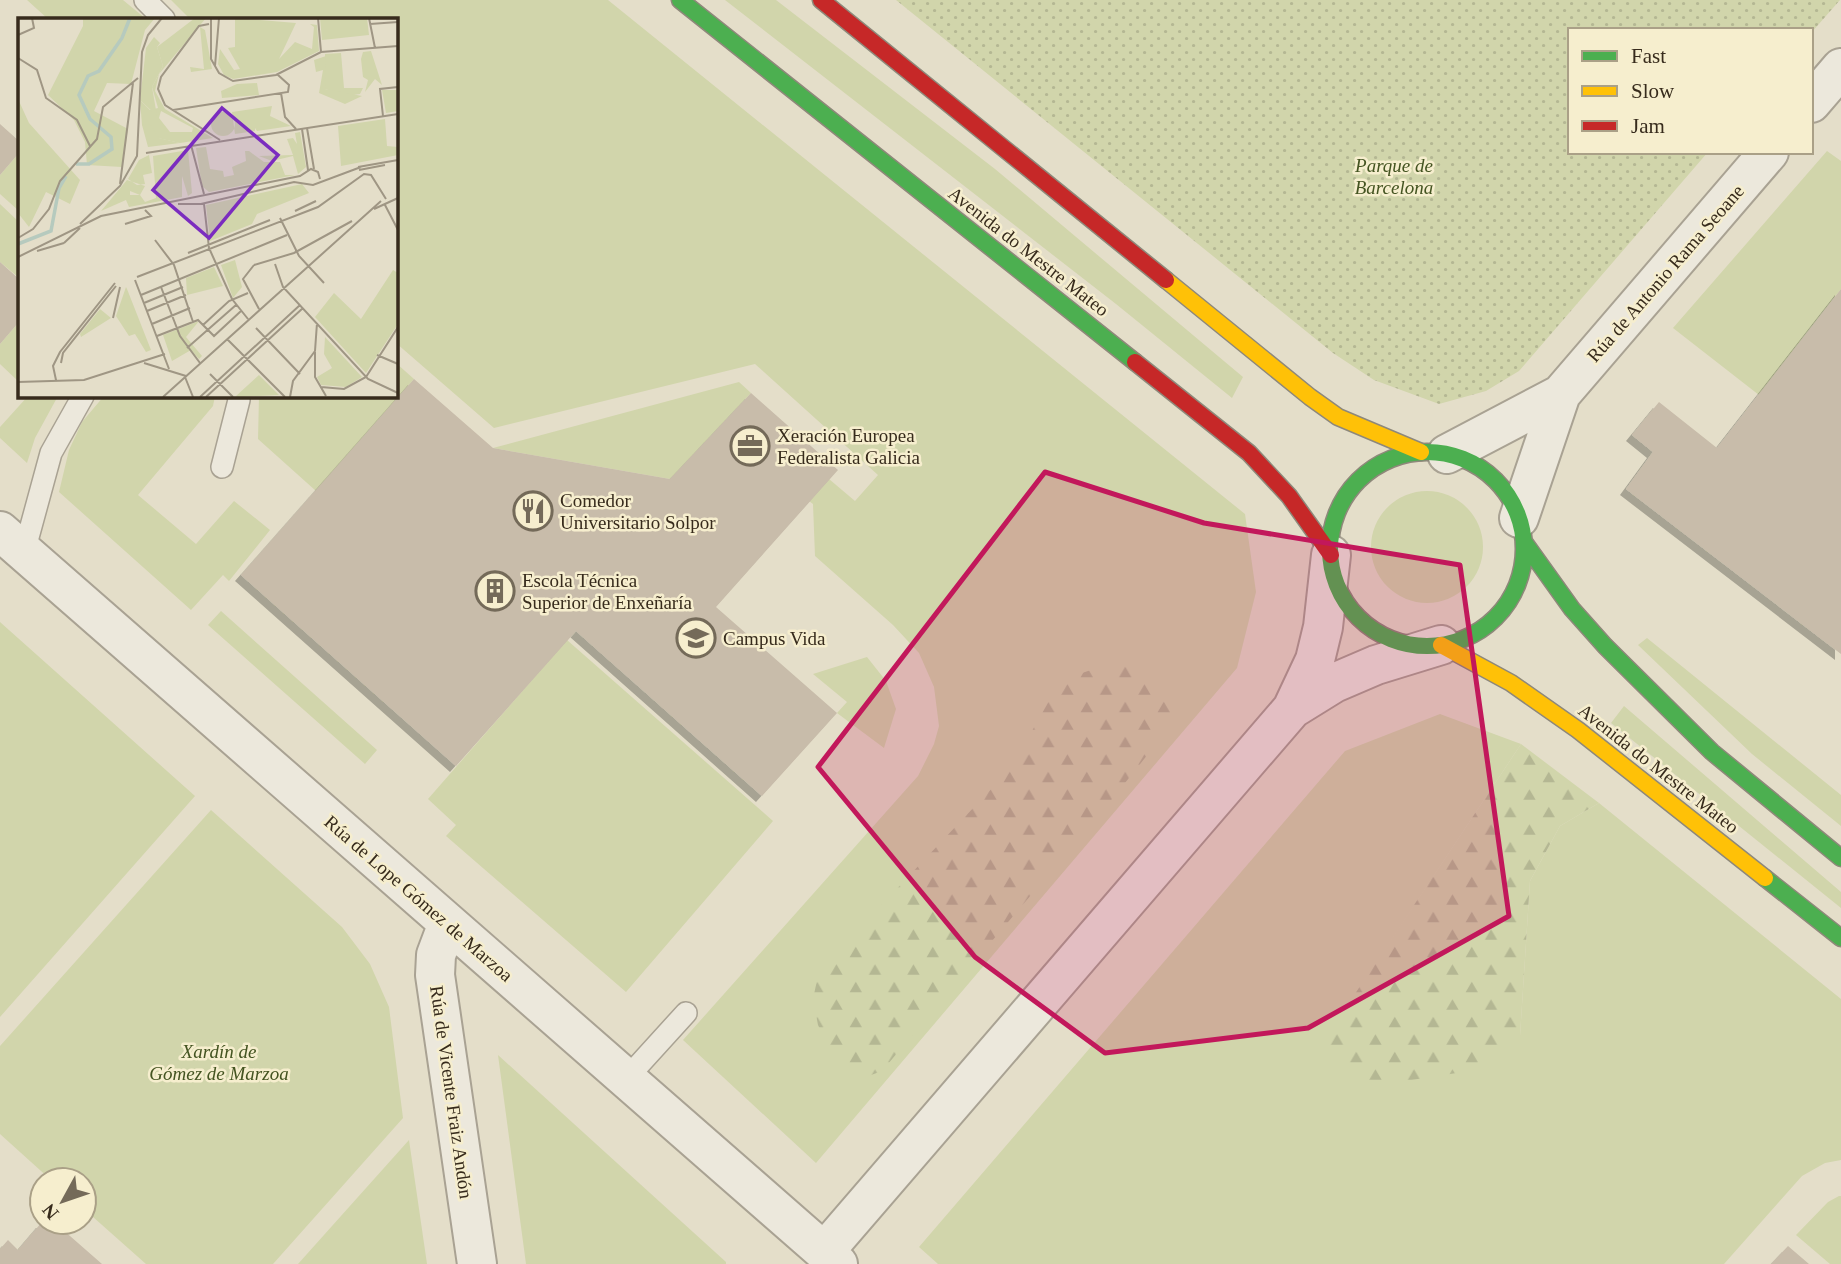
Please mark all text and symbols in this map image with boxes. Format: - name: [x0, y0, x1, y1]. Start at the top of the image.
- inset map: [18, 18, 397, 397]
- legend: [1568, 28, 1813, 154]
- text: Fast: [1631, 44, 1666, 68]
- text: Slow: [1631, 79, 1675, 103]
- text: Jam: [1631, 114, 1665, 138]
- park label: Parque de Barcelona: [1354, 155, 1433, 198]
- street label: Rúa de Antonio Rama Seoane: [1583, 180, 1748, 366]
- street label: Avenida do Mestre Mateo: [944, 182, 1113, 320]
- office icon: Xeración Europea Federalista Galicia: [729, 425, 771, 467]
- place label: Xeración Europea Federalista Galicia: [777, 425, 921, 468]
- restaurant icon: Comedor Universitario Solpor: [512, 490, 554, 532]
- place label: Comedor Universitario Solpor: [560, 490, 716, 533]
- building icon: Escola Técnica Superior de Enxeñaría: [474, 570, 516, 612]
- place label: Escola Técnica Superior de Enxeñaría: [522, 570, 692, 613]
- school or university icon: Campus Vida: [675, 617, 717, 659]
- place label: Campus Vida: [723, 628, 826, 649]
- street label: Avenida do Mestre Mateo: [1574, 699, 1743, 837]
- street label: Rúa de Lope Gómez de Marzoa: [320, 811, 517, 986]
- street label: Rúa de Vicente Fraiz Andón: [426, 984, 477, 1200]
- park label: Xardín de Gómez de Marzoa: [149, 1041, 289, 1084]
- north arrow: [28, 1166, 98, 1236]
- text: N: [38, 1199, 63, 1224]

